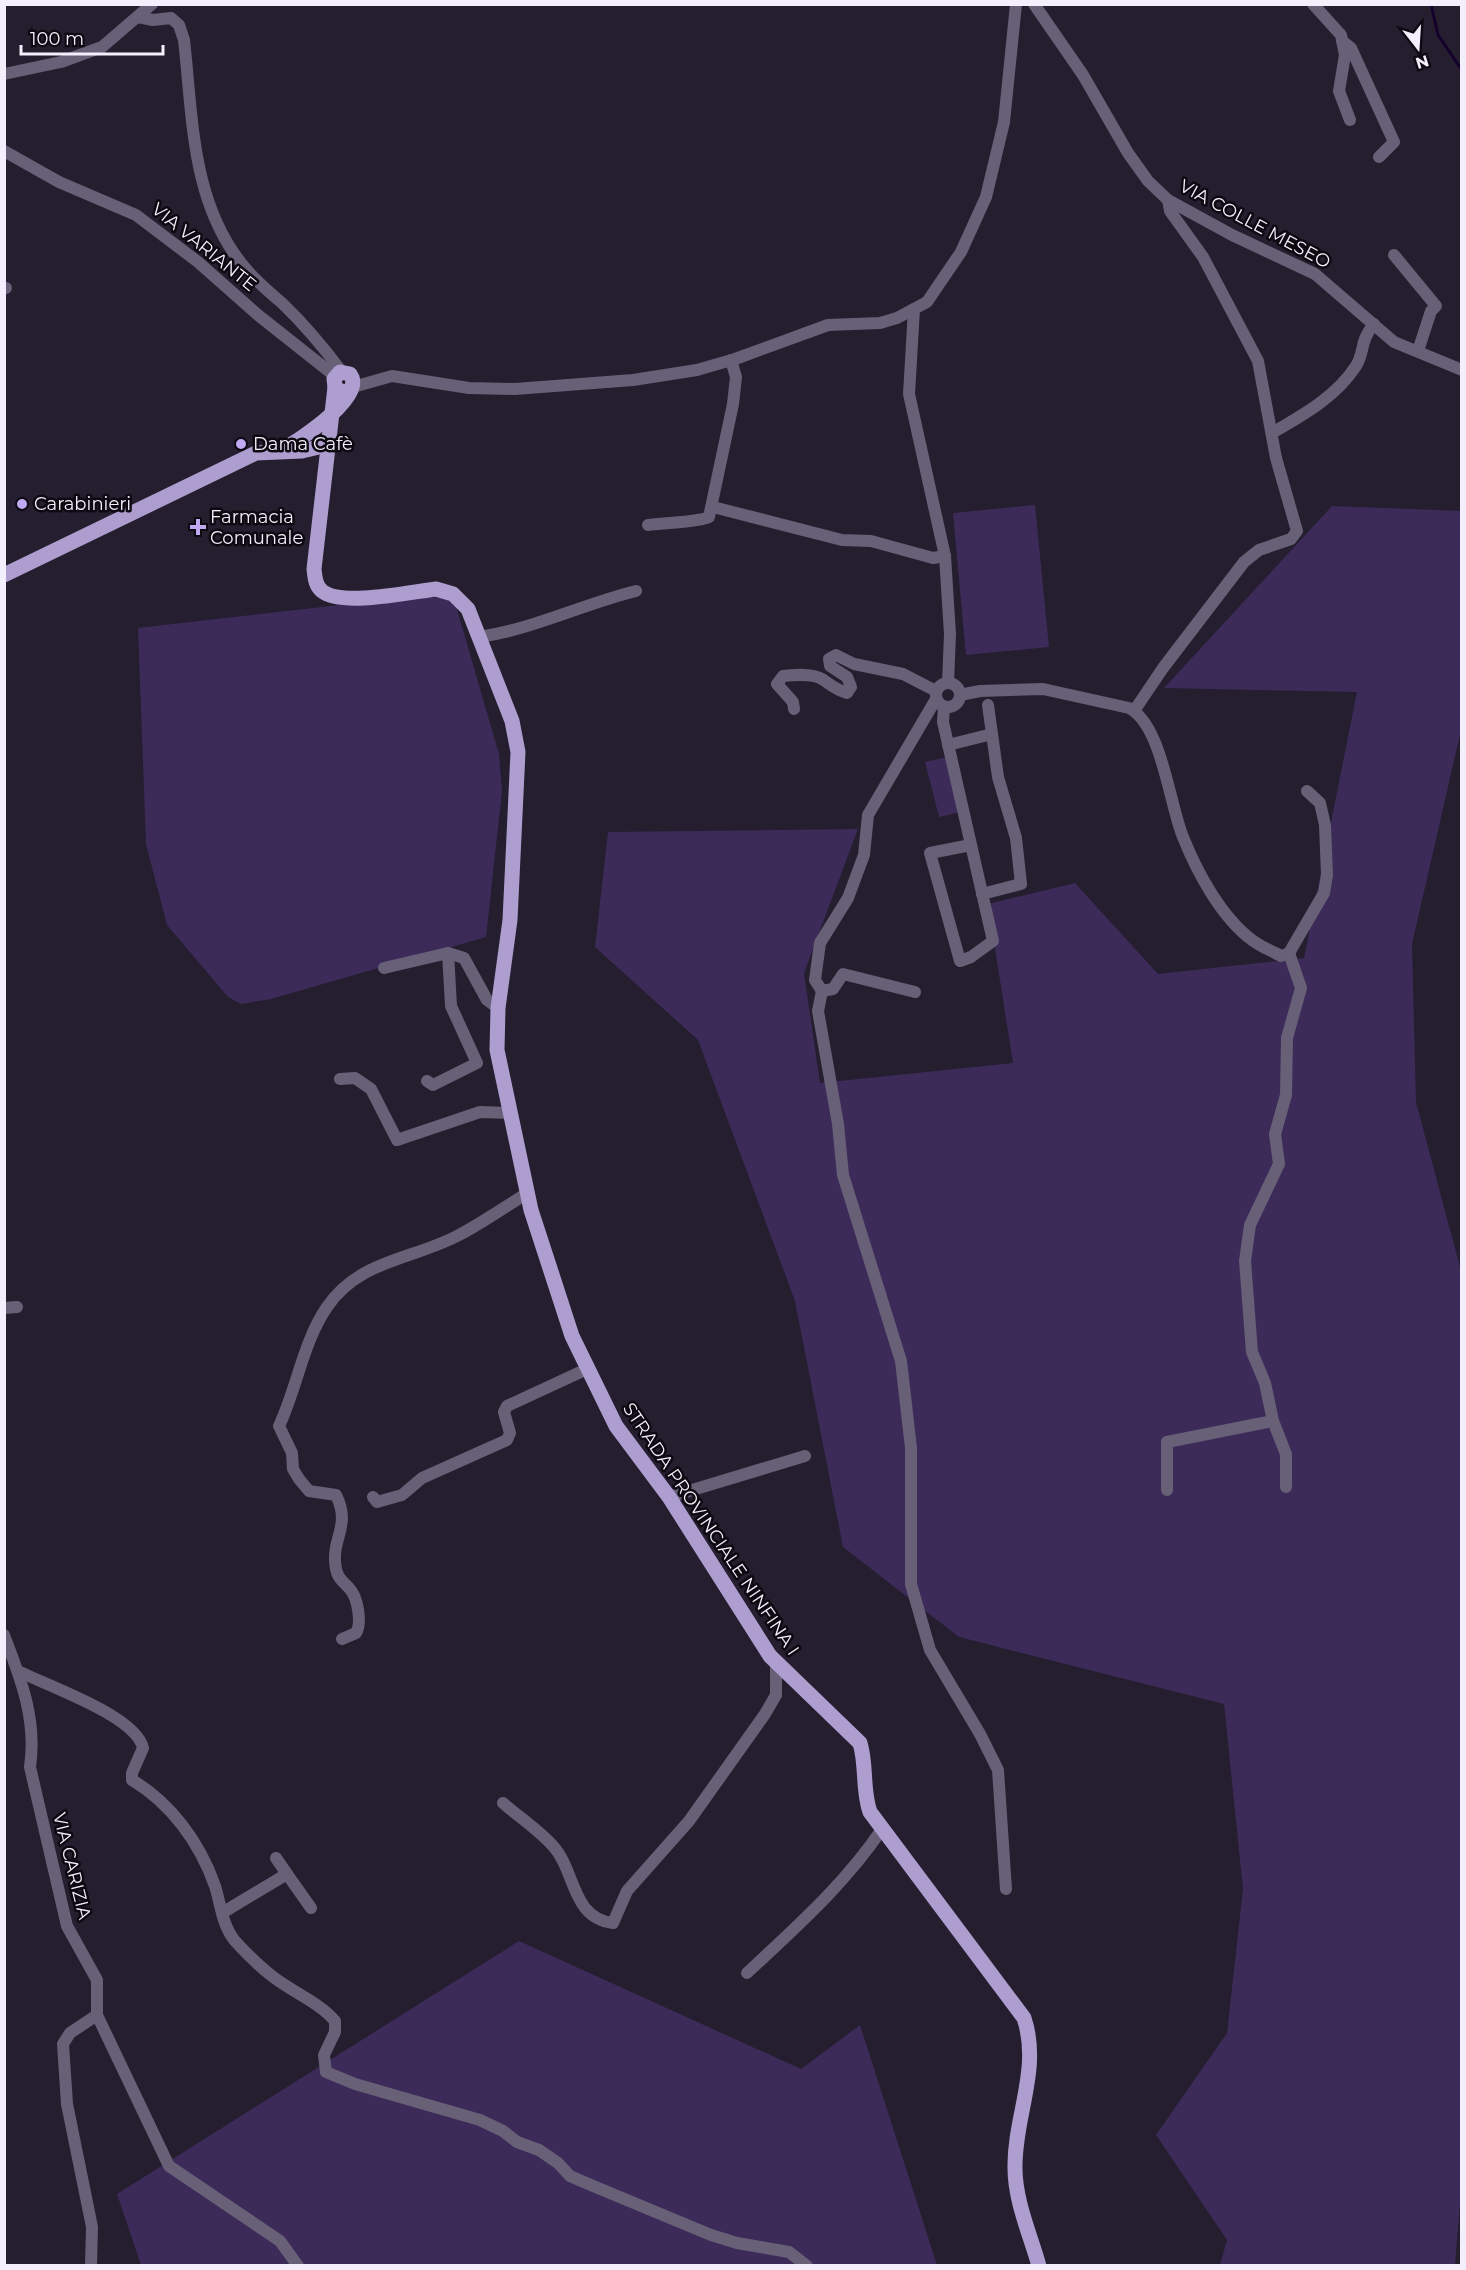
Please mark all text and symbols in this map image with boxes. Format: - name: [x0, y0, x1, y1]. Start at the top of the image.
- scale bar: [21, 18, 164, 56]
- north arrow: [1388, 18, 1448, 78]
- text: 100 m: [30, 28, 84, 50]
- text: N: [1413, 51, 1431, 73]
- street label: VIA COLLE MESEO: [1176, 175, 1334, 273]
- street label: VIA VARIANTE: [147, 198, 261, 296]
- place label: Dama Cafè: [253, 433, 353, 455]
- marker: Dama Cafè: [234, 437, 248, 451]
- place label: Carabinieri: [34, 493, 131, 515]
- marker: Carabinieri: [15, 497, 29, 511]
- place label: Farmacia Comunale: [210, 506, 303, 549]
- marker: Farmacia Comunale: [191, 520, 205, 534]
- street label: STRADA PROVINCIALE NINFINA I: [618, 1398, 804, 1660]
- street label: VIA CARIZIA: [48, 1810, 96, 1922]

